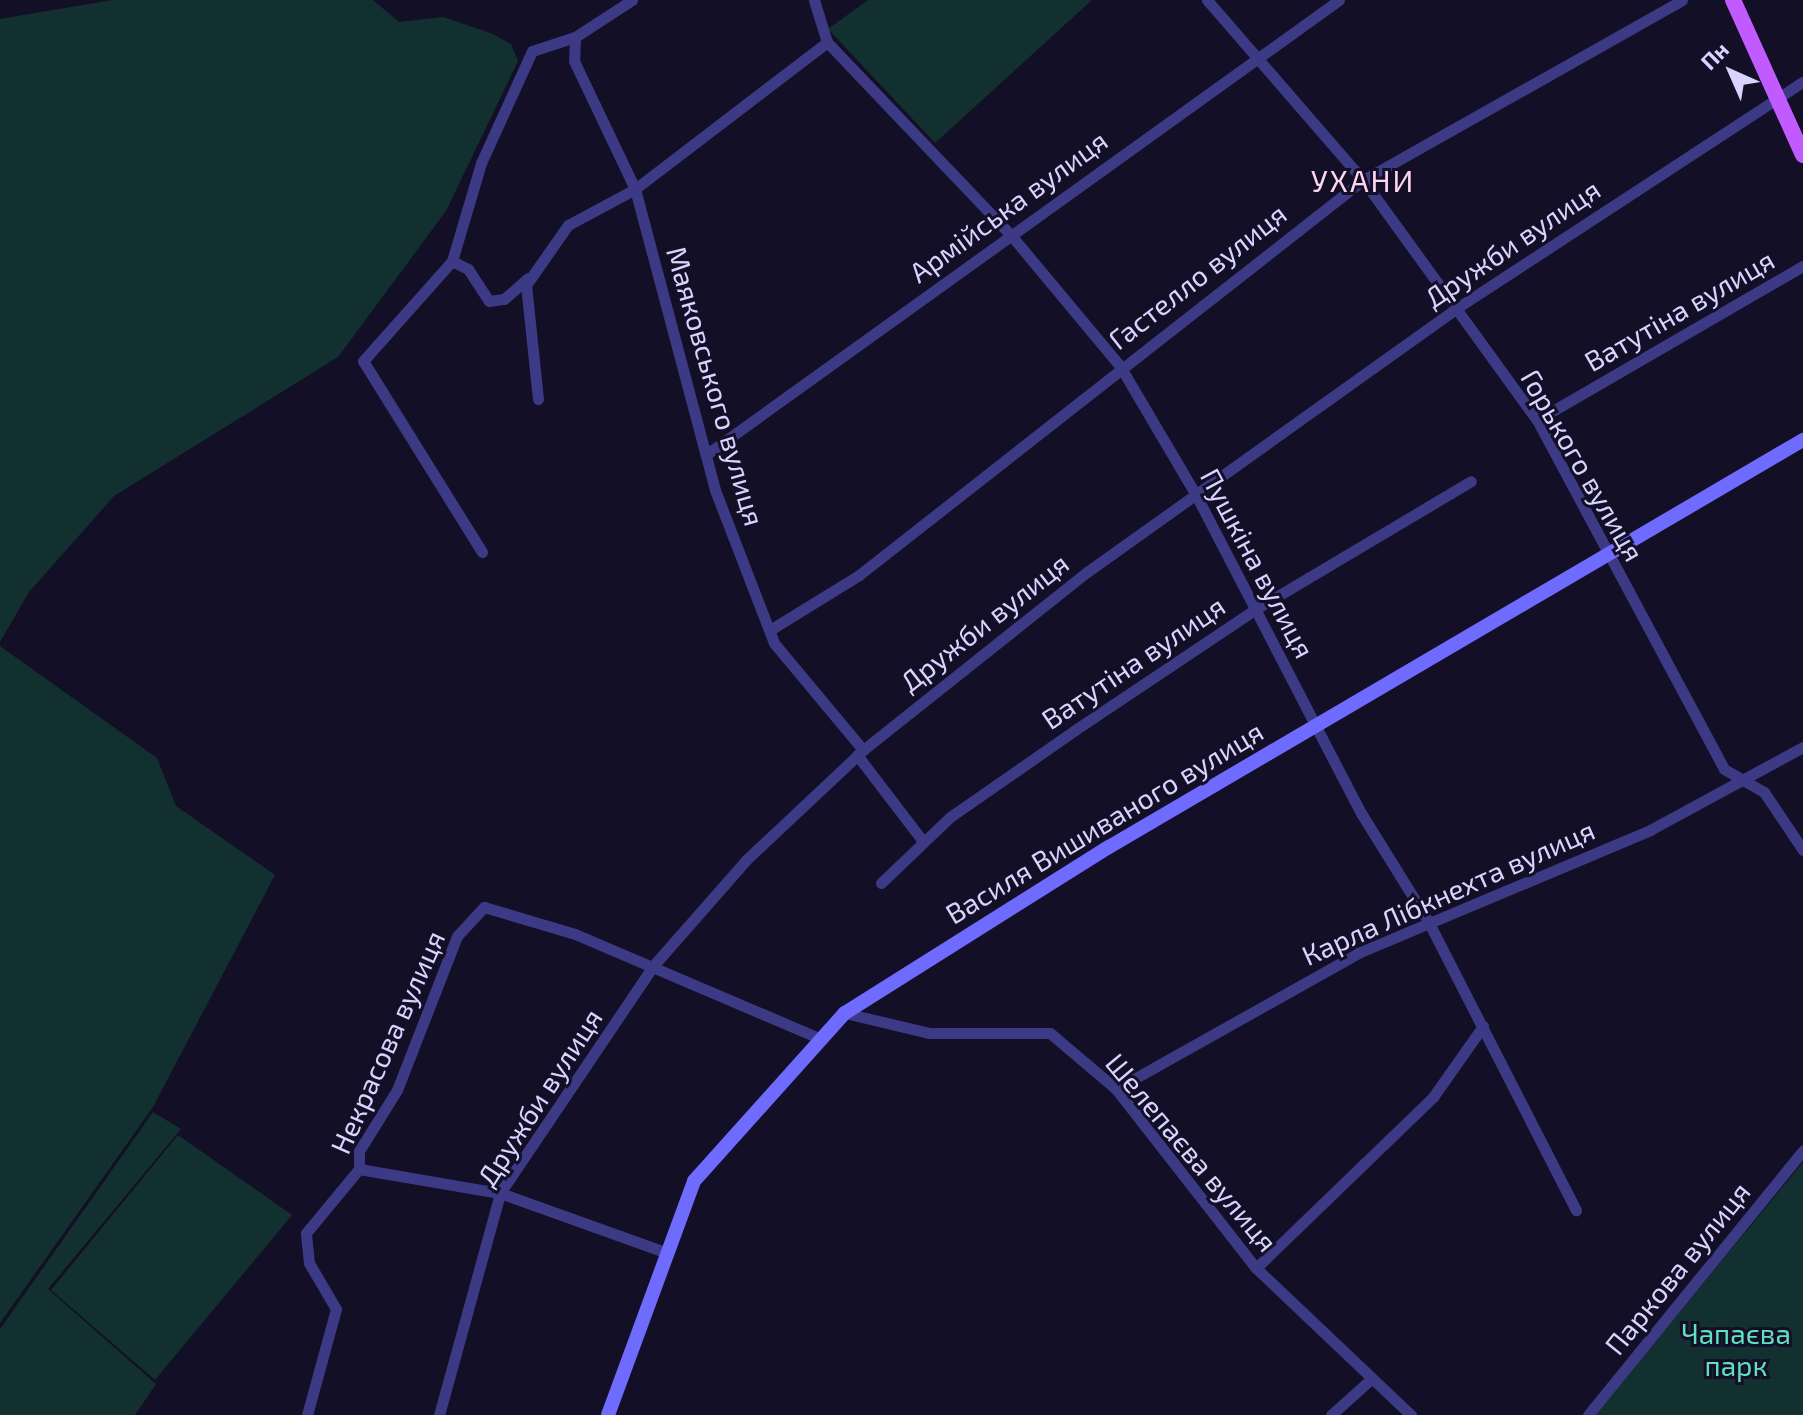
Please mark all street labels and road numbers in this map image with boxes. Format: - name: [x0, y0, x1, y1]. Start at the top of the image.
- street label: Армійська вулиця: [903, 123, 1113, 289]
- street label: Дружби вулиця: [1418, 172, 1606, 314]
- street label: Гастелло вулиця: [1101, 196, 1293, 356]
- street label: Ватутіна вулиця: [1578, 242, 1780, 378]
- street label: Маяковського вулиця: [660, 243, 772, 529]
- street label: Горького вулиця: [1514, 363, 1652, 567]
- street label: Пушкіна вулиця: [1194, 463, 1322, 663]
- street label: Дружби вулиця: [893, 546, 1075, 698]
- street label: Ватутіна вулиця: [1035, 588, 1231, 736]
- street label: Василя Вишиваного вулиця: [939, 714, 1269, 930]
- street label: Карла Лібкнехта вулиця: [1296, 812, 1600, 972]
- street label: Некрасова вулиця: [323, 925, 451, 1159]
- street label: Дружби вулиця: [469, 1002, 609, 1192]
- street label: Шелепаєва вулиця: [1099, 1046, 1285, 1258]
- street label: Паркова вулиця: [1597, 1175, 1757, 1361]

